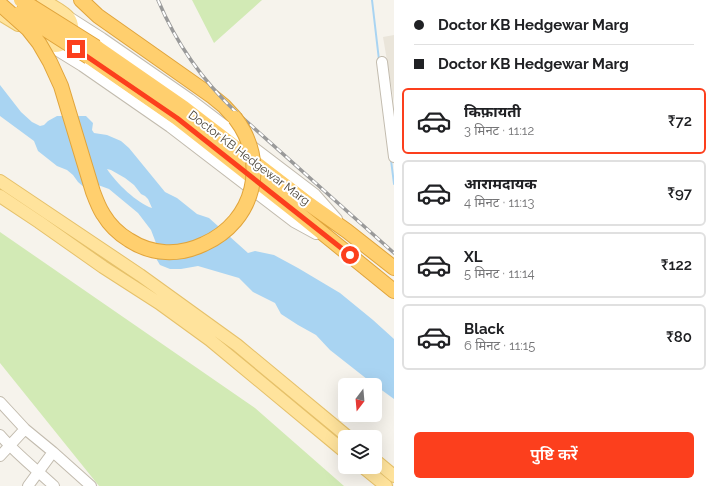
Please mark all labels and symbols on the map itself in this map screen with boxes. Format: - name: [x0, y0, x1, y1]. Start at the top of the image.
- route end: [67, 40, 85, 58]
- street label: Doctor KB Hedgewar Marg: [186, 108, 312, 208]
- route start: [341, 246, 359, 264]
- north arrow: [338, 378, 382, 422]

